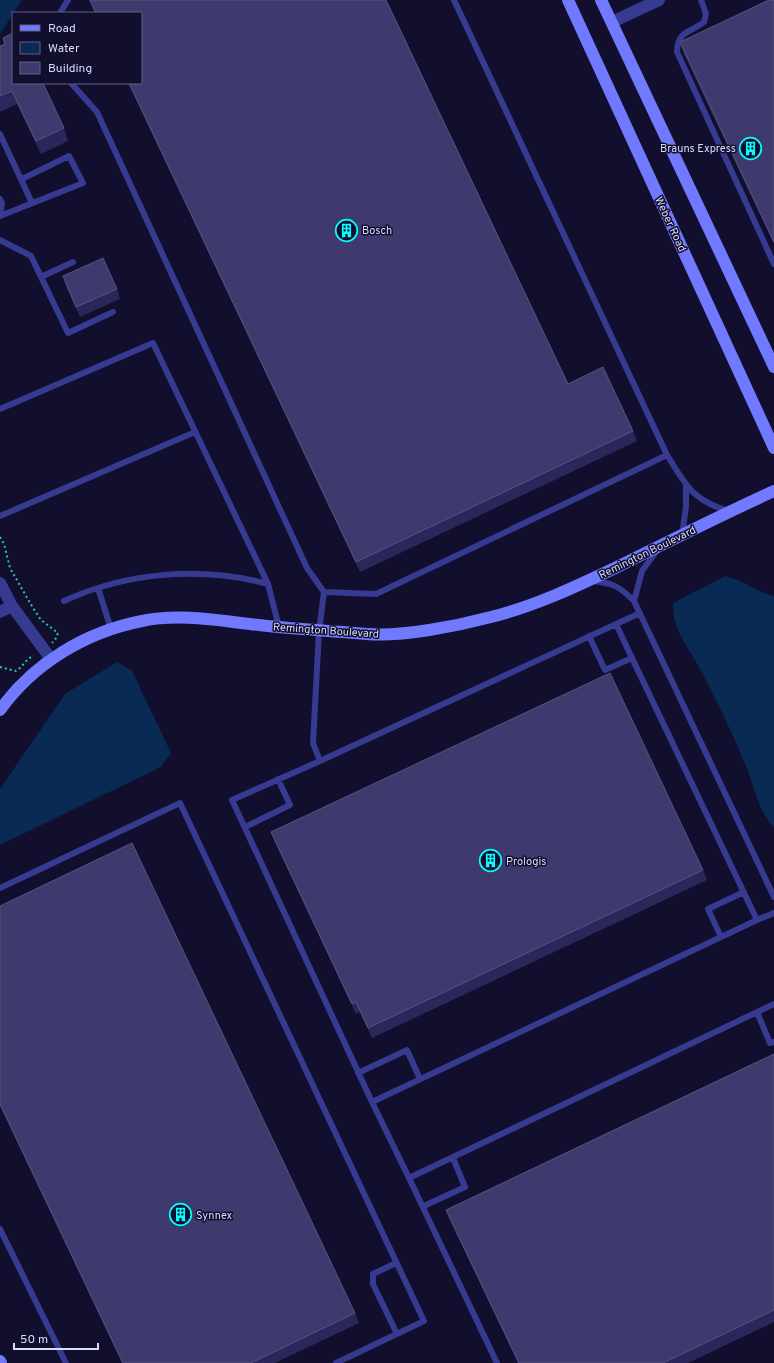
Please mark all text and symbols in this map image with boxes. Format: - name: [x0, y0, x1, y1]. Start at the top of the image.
- legend: [12, 12, 142, 84]
- text: Road: [48, 21, 76, 37]
- text: Water: [48, 41, 80, 57]
- text: Building: [48, 61, 92, 77]
- building icon: Brauns Express: [738, 135, 764, 161]
- place label: Brauns Express: [660, 142, 736, 156]
- street label: Weber Road: [651, 194, 689, 254]
- building icon: Bosch: [333, 217, 359, 243]
- place label: Bosch: [362, 224, 392, 238]
- street label: Remington Boulevard: [597, 523, 698, 583]
- street label: Remington Boulevard: [272, 620, 379, 642]
- building icon: Prologis: [478, 848, 504, 874]
- place label: Prologis: [506, 855, 546, 869]
- building icon: Synnex: [167, 1202, 193, 1228]
- place label: Synnex: [196, 1209, 233, 1223]
- scale bar: [14, 1325, 98, 1351]
- text: 50 m: [20, 1332, 48, 1348]

